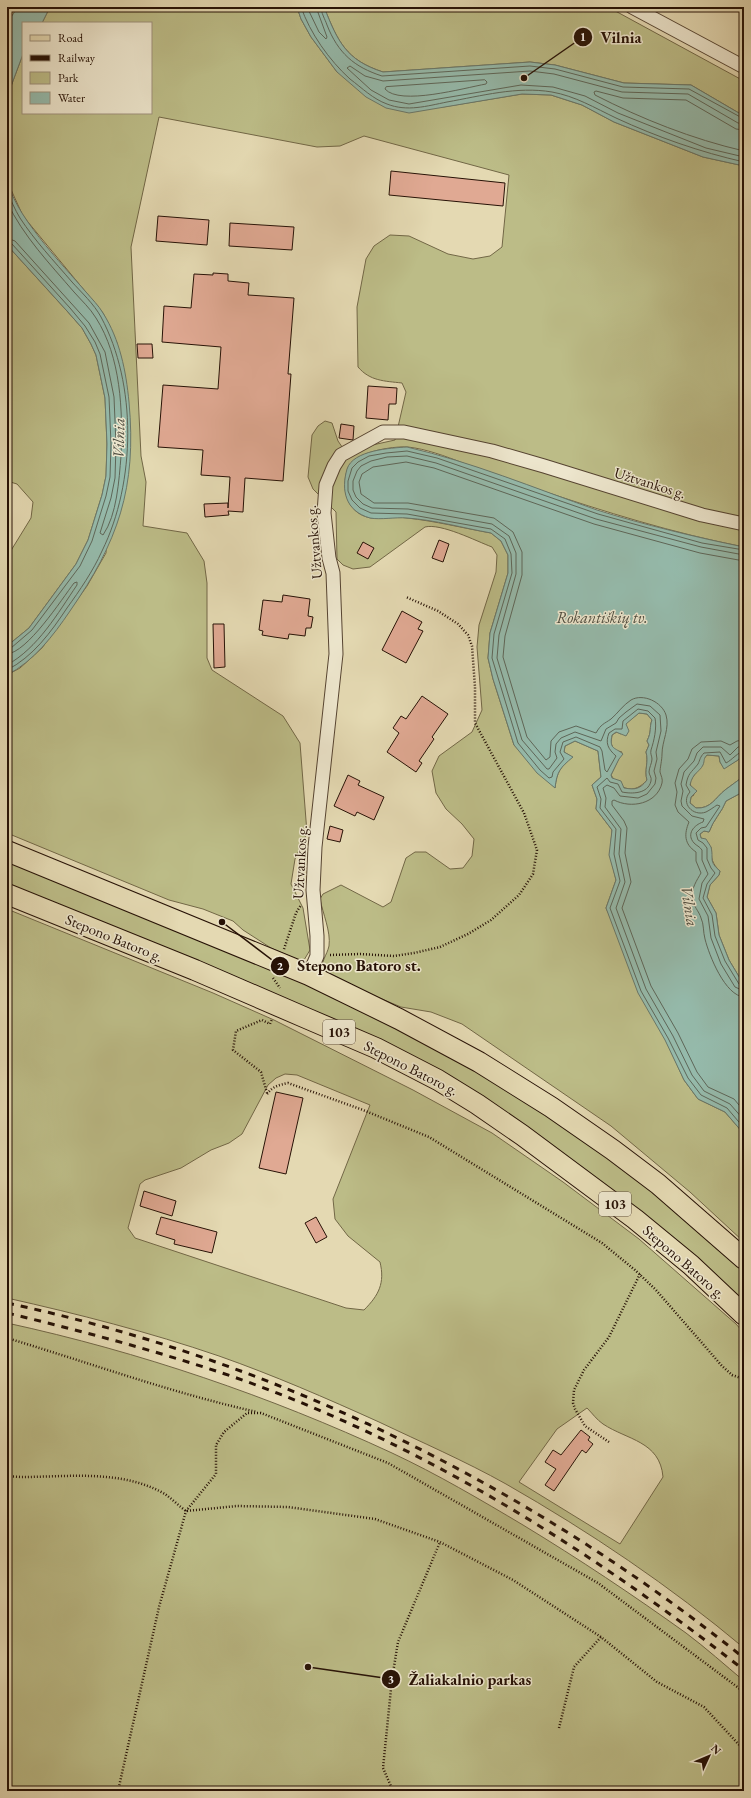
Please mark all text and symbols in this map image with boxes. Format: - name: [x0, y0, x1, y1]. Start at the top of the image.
- legend: [22, 22, 152, 114]
- callout: Vilnia: [573, 23, 650, 51]
- text: Vilnia: [601, 27, 642, 48]
- text: 1: [580, 29, 586, 45]
- text: Road: [58, 30, 84, 46]
- text: Railway: [58, 50, 96, 66]
- text: Park: [58, 70, 79, 86]
- text: Water: [58, 90, 85, 106]
- water label: Vilnia: [108, 418, 129, 458]
- street label: Užtvankos g.: [612, 463, 688, 502]
- street label: Užtvankos g.: [301, 504, 326, 580]
- water label: Rokantiškių tv.: [556, 607, 648, 628]
- street label: Užtvankos g.: [288, 825, 311, 899]
- water label: Vilnia: [676, 884, 703, 928]
- street label: Stepono Batoro g.: [63, 909, 166, 966]
- callout: Stepono Batoro st.: [270, 952, 429, 980]
- text: Stepono Batoro st.: [297, 955, 421, 976]
- text: 2: [277, 958, 284, 974]
- road number: 103: [323, 1020, 355, 1044]
- street label: Stepono Batoro g.: [361, 1036, 462, 1099]
- road number: 103: [599, 1192, 631, 1216]
- street label: Stepono Batoro g.: [639, 1221, 730, 1303]
- callout: Žaliakalnio parkas: [381, 1665, 539, 1693]
- text: Žaliakalnio parkas: [409, 1669, 532, 1690]
- text: 3: [388, 1671, 394, 1687]
- north arrow: [689, 1736, 729, 1776]
- text: N: [708, 1741, 724, 1757]

